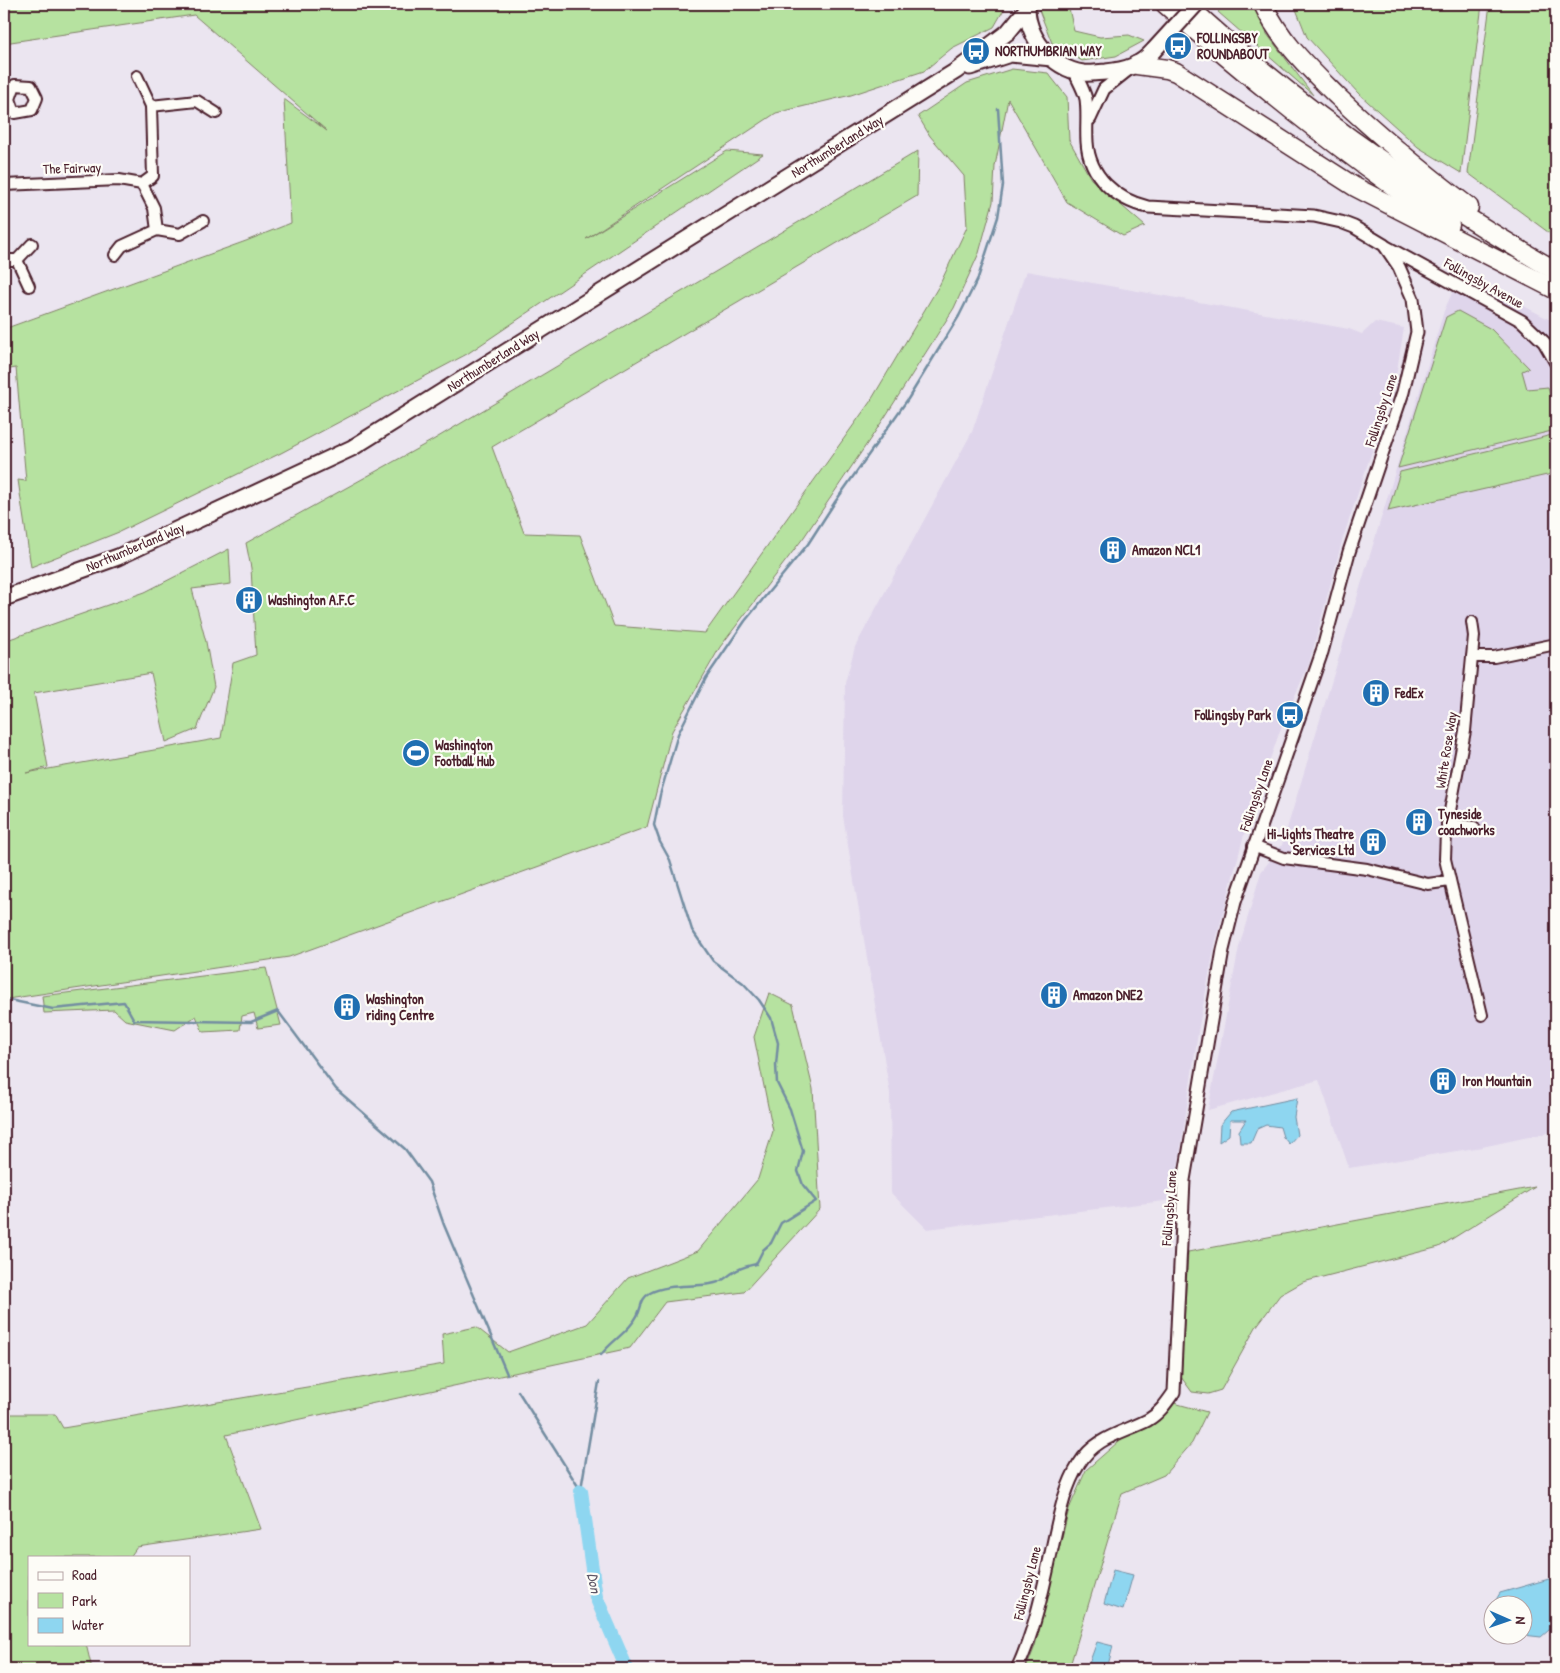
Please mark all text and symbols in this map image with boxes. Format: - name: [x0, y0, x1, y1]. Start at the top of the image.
- place label: FOLLINGSBY ROUNDABOUT: [1196, 28, 1269, 63]
- bus stop icon: FOLLINGSBY ROUNDABOUT: [1163, 31, 1193, 61]
- bus stop icon: NORTHUMBRIAN WAY: [961, 36, 991, 66]
- place label: NORTHUMBRIAN WAY: [995, 41, 1102, 60]
- street label: Northumberland Way: [787, 110, 887, 182]
- street label: The Fairway: [42, 157, 102, 179]
- street label: Follingsby Avenue: [1440, 252, 1528, 313]
- street label: Northumberland Way: [443, 324, 543, 396]
- street label: Follingsby Lane: [1360, 371, 1402, 450]
- street label: Northumberland Way: [83, 517, 187, 577]
- building icon: Amazon NCL1: [1098, 535, 1128, 565]
- place label: Amazon NCL1: [1132, 540, 1200, 559]
- building icon: Washington A.F.C: [234, 585, 264, 615]
- place label: Washington A.F.C: [268, 590, 355, 611]
- building icon: FedEx: [1361, 678, 1391, 708]
- place label: FedEx: [1394, 683, 1424, 702]
- bus stop icon: Follingsby Park: [1275, 700, 1305, 730]
- place label: Follingsby Park: [1194, 705, 1271, 726]
- street label: White Rose Way: [1430, 710, 1462, 790]
- place label: Washington Football Hub: [434, 735, 495, 770]
- sports icon: Washington Football Hub: [401, 738, 431, 768]
- street label: Follingsby Lane: [1234, 756, 1278, 835]
- place label: Tyneside coachworks: [1437, 804, 1495, 839]
- building icon: Tyneside coachworks: [1404, 807, 1434, 837]
- place label: Hi-lights Theatre Services Ltd: [1267, 824, 1355, 859]
- building icon: Hi-lights Theatre Services Ltd: [1358, 827, 1388, 857]
- building icon: Amazon DNE2: [1039, 980, 1069, 1010]
- place label: Amazon DNE2: [1073, 985, 1143, 1004]
- place label: Washington riding Centre: [366, 989, 435, 1026]
- building icon: Washington riding Centre: [332, 992, 362, 1022]
- building icon: Iron Mountain: [1428, 1066, 1458, 1096]
- place label: Iron Mountain: [1462, 1071, 1532, 1090]
- street label: Follingsby Lane: [1156, 1169, 1182, 1247]
- street label: Follingsby Lane: [1008, 1544, 1046, 1623]
- legend: [28, 1556, 190, 1646]
- text: Road: [72, 1564, 97, 1585]
- water label: Don: [582, 1571, 607, 1596]
- text: Park: [72, 1590, 97, 1611]
- north arrow: [1482, 1596, 1532, 1646]
- text: Water: [72, 1614, 104, 1635]
- text: N: [1512, 1616, 1531, 1625]

